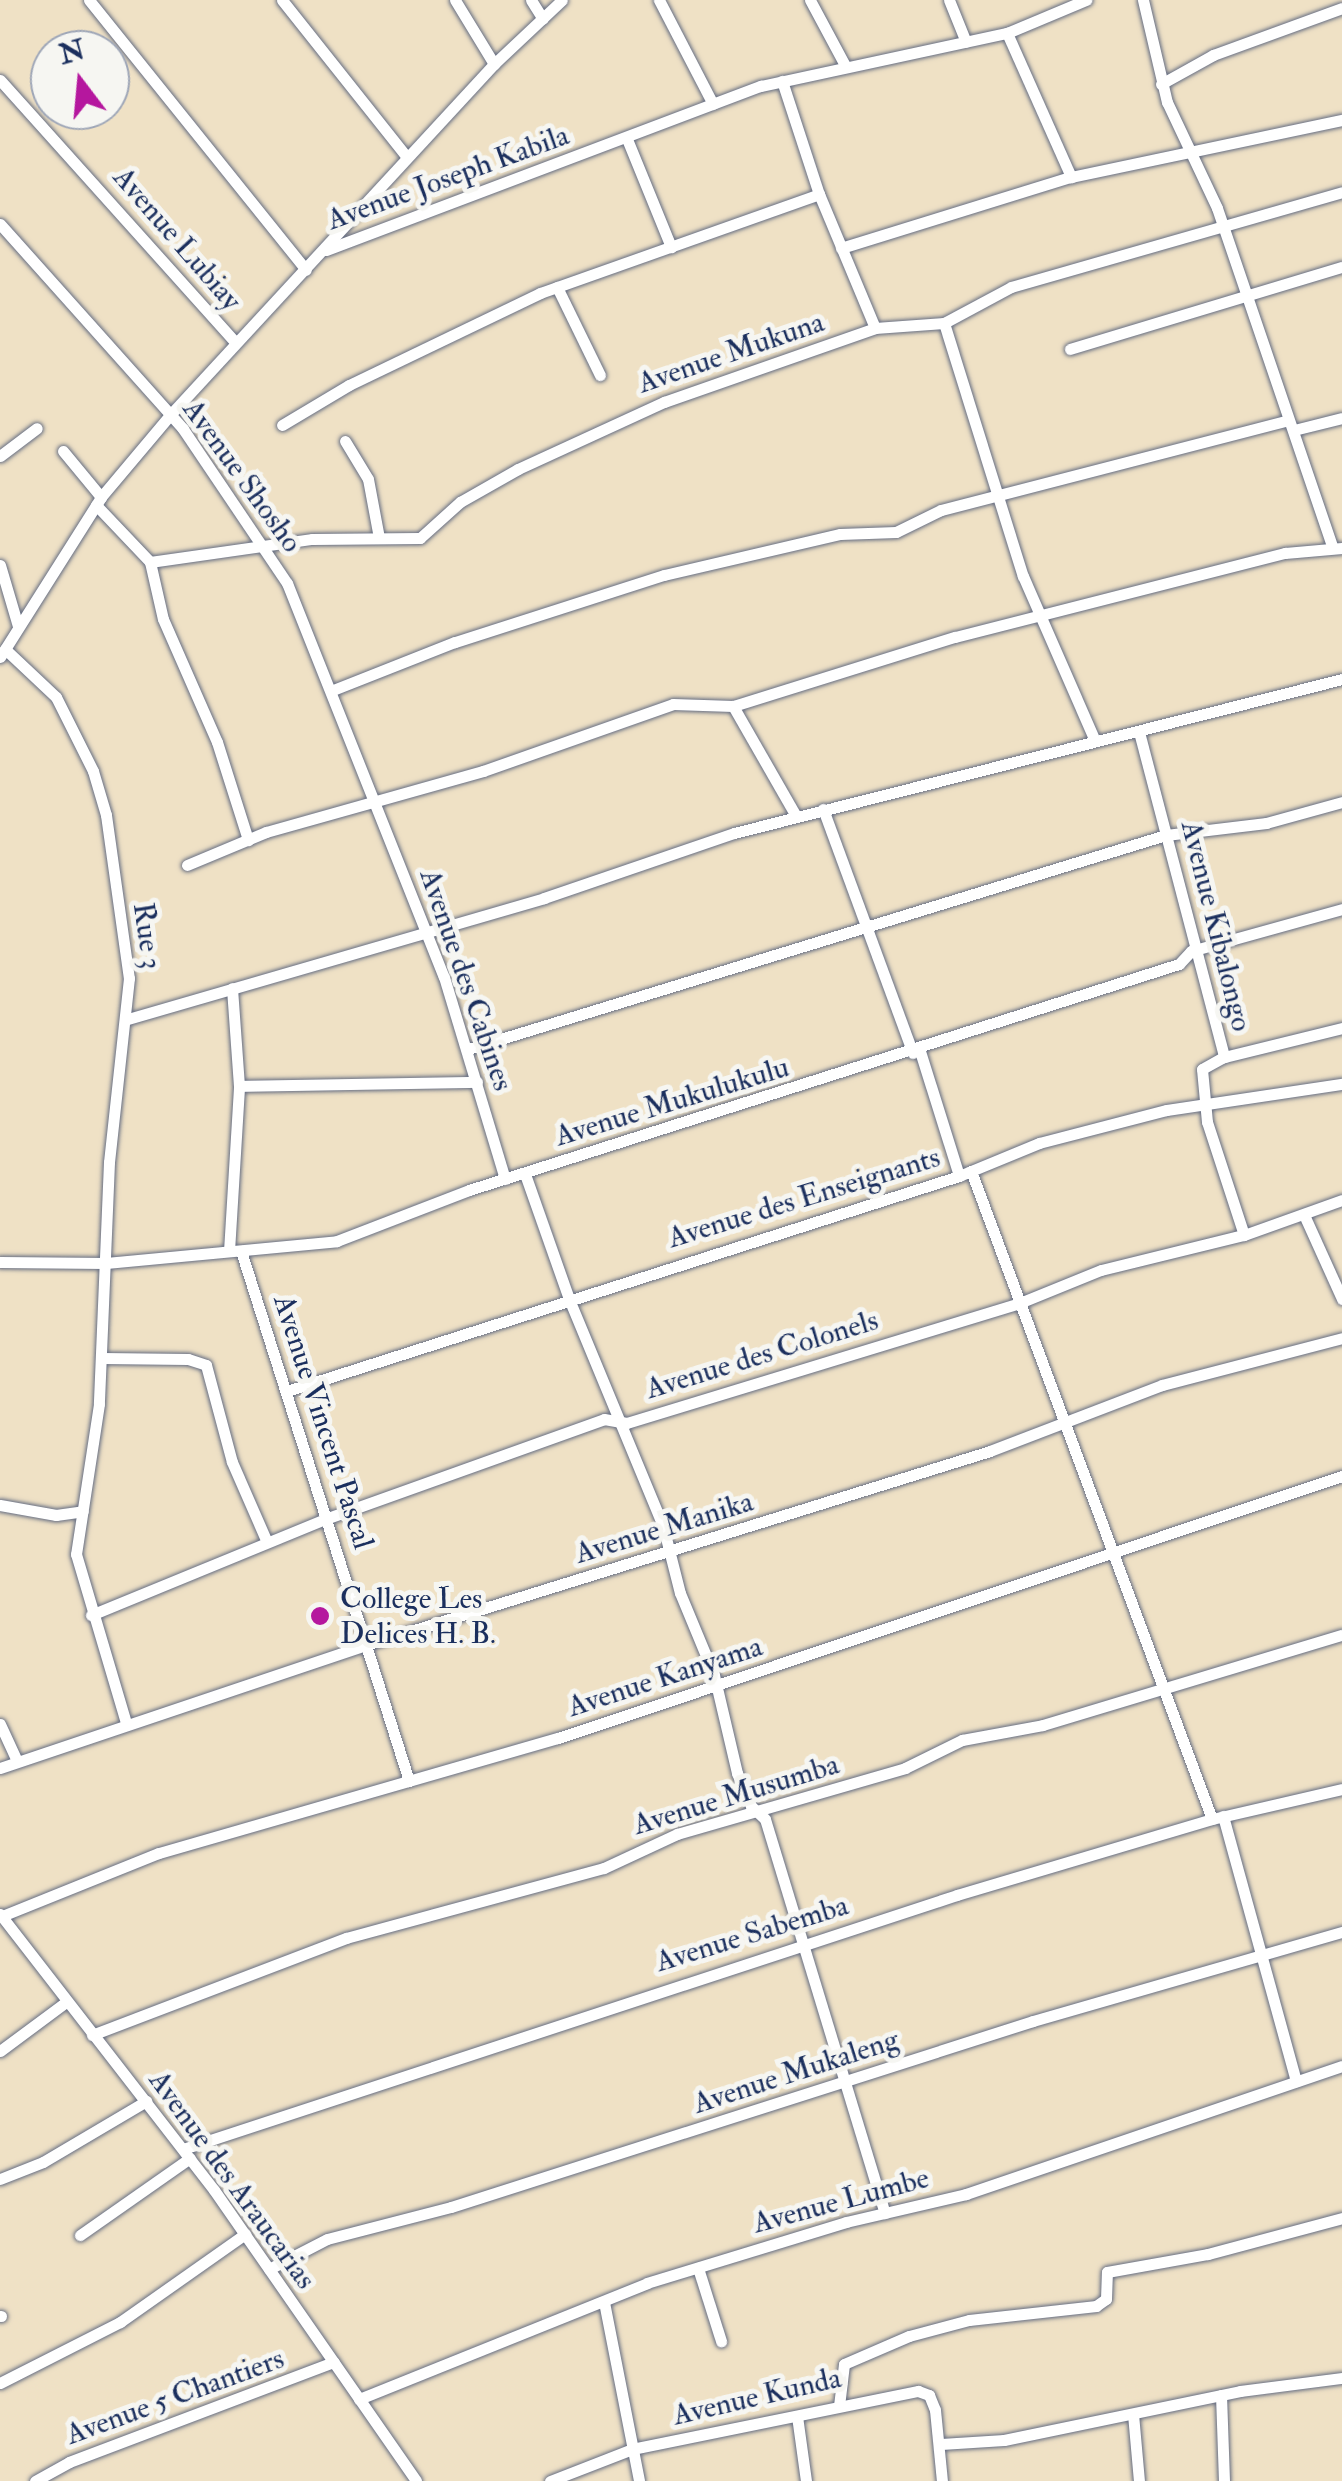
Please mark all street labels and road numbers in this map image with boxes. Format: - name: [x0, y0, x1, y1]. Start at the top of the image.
- street label: Avenue Joseph Kabila: [322, 117, 574, 239]
- street label: Avenue Lubiay: [105, 160, 249, 318]
- street label: Avenue Mukuna: [633, 304, 829, 402]
- street label: Avenue Shosho: [174, 392, 310, 560]
- street label: Avenue Kibalongo: [1172, 817, 1260, 1035]
- street label: Avenue des Cabines: [411, 864, 521, 1096]
- street label: Rue 3: [125, 900, 169, 972]
- street label: Avenue Mukulukulu: [551, 1049, 793, 1155]
- street label: Avenue des Enseignants: [664, 1139, 944, 1257]
- street label: Avenue Vincent Pascal: [265, 1290, 381, 1554]
- street label: Avenue des Colonels: [641, 1303, 883, 1407]
- street label: Avenue Manika: [571, 1484, 757, 1572]
- street label: Avenue Kanyama: [563, 1629, 767, 1725]
- street label: Avenue Musumba: [629, 1747, 843, 1843]
- street label: Avenue Sabemba: [651, 1888, 853, 1980]
- street label: Avenue Mukaleng: [689, 2022, 903, 2122]
- street label: Avenue des Araucarias: [141, 2064, 323, 2296]
- street label: Avenue Lumbe: [749, 2160, 933, 2242]
- street label: Avenue 5 Chantiers: [61, 2341, 289, 2453]
- street label: Avenue Kunda: [669, 2360, 845, 2434]

